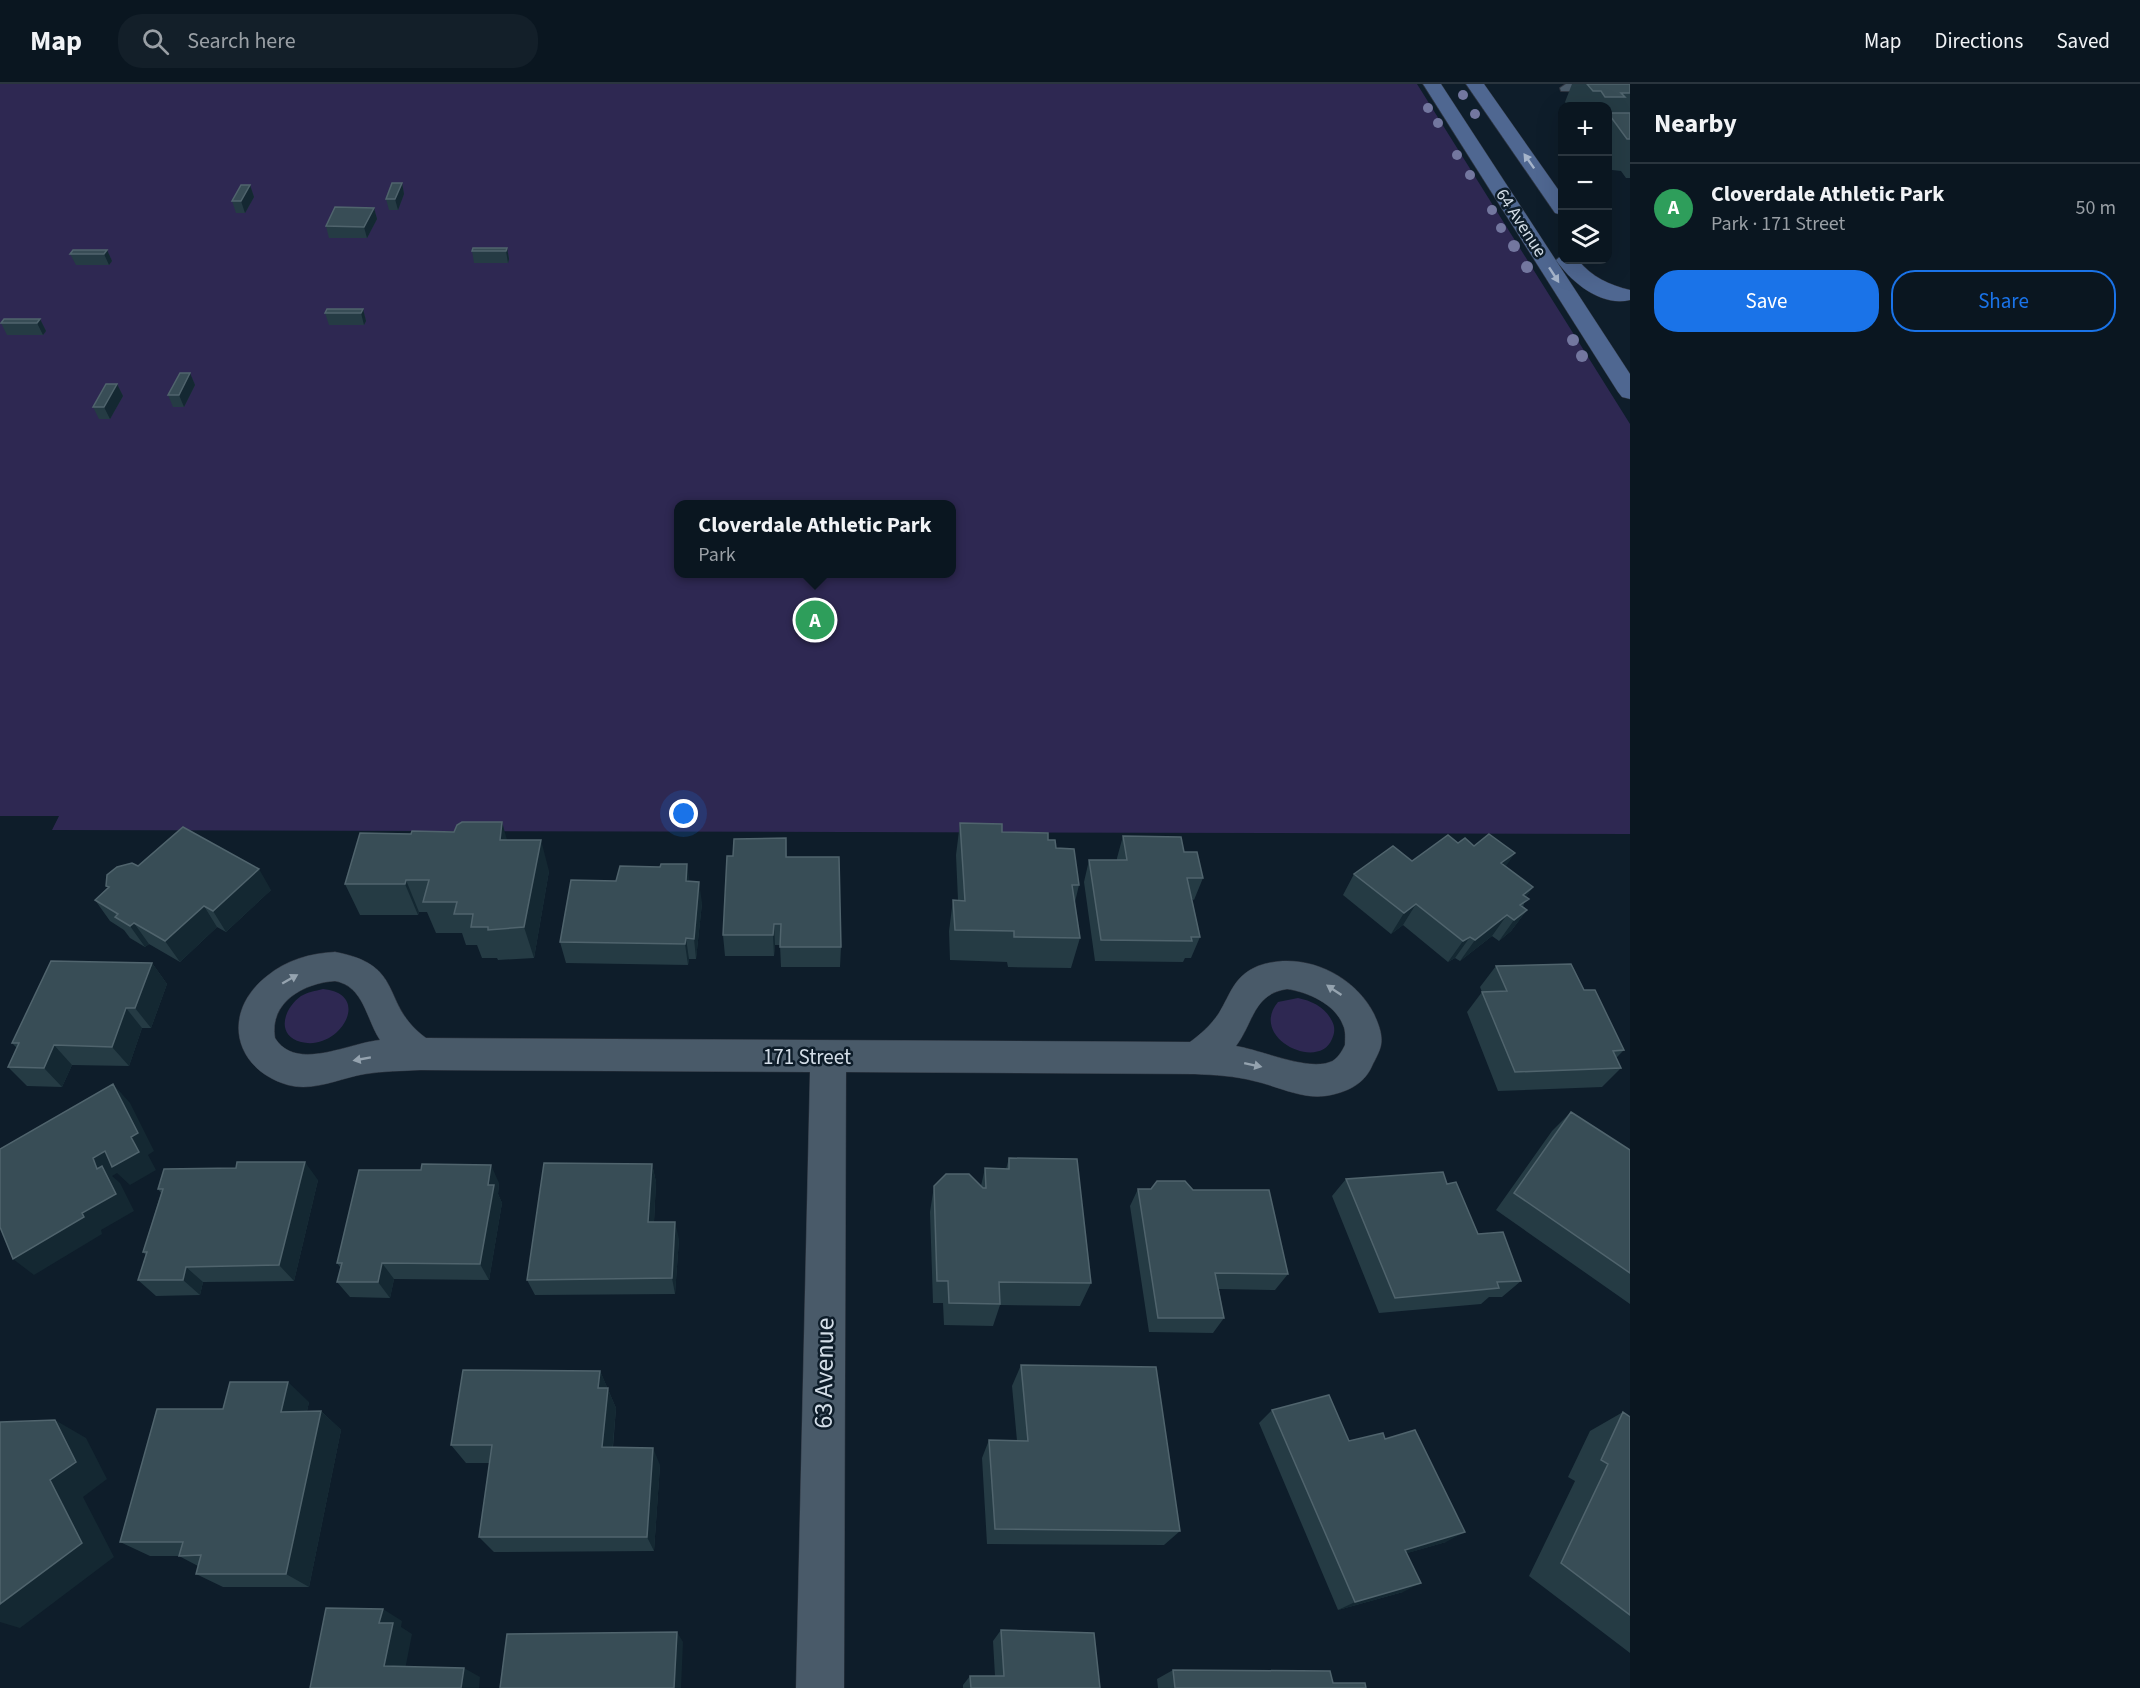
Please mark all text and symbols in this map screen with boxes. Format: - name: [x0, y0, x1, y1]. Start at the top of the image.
- search box: [118, 14, 538, 68]
- text: Map: [30, 21, 82, 61]
- icon: search: [139, 25, 172, 58]
- text: Search here: [187, 25, 296, 57]
- text: Map: [1864, 26, 1902, 56]
- text: Directions: [1935, 26, 2023, 56]
- text: Saved: [2056, 26, 2110, 56]
- map controls: [1558, 102, 1612, 264]
- button: +: [1558, 102, 1612, 156]
- text: Nearby: [1654, 105, 1737, 142]
- one-way arrow: [1523, 154, 1535, 170]
- button: −: [1558, 156, 1612, 210]
- text: Cloverdale Athletic Park: [1711, 178, 1944, 210]
- street label: 64 Avenue: [1490, 184, 1552, 262]
- text: A: [1668, 194, 1679, 222]
- text: 50 m: [2076, 194, 2116, 222]
- button: layers: [1558, 210, 1612, 264]
- text: Park · 171 Street: [1711, 210, 1845, 238]
- one-way arrow: [1548, 267, 1559, 283]
- button: Save: [1654, 270, 1879, 332]
- button: Share: [1891, 270, 2116, 332]
- popup: [674, 500, 956, 578]
- text: Cloverdale Athletic Park: [698, 509, 932, 541]
- text: Park: [698, 541, 736, 569]
- pin: A: [796, 598, 834, 642]
- your location: [669, 799, 698, 828]
- one-way arrow: [282, 974, 299, 984]
- one-way arrow: [1326, 984, 1342, 996]
- street label: 171 Street: [763, 1042, 851, 1072]
- one-way arrow: [352, 1055, 371, 1064]
- one-way arrow: [1243, 1061, 1262, 1070]
- street label: 63 Avenue: [805, 1317, 843, 1429]

